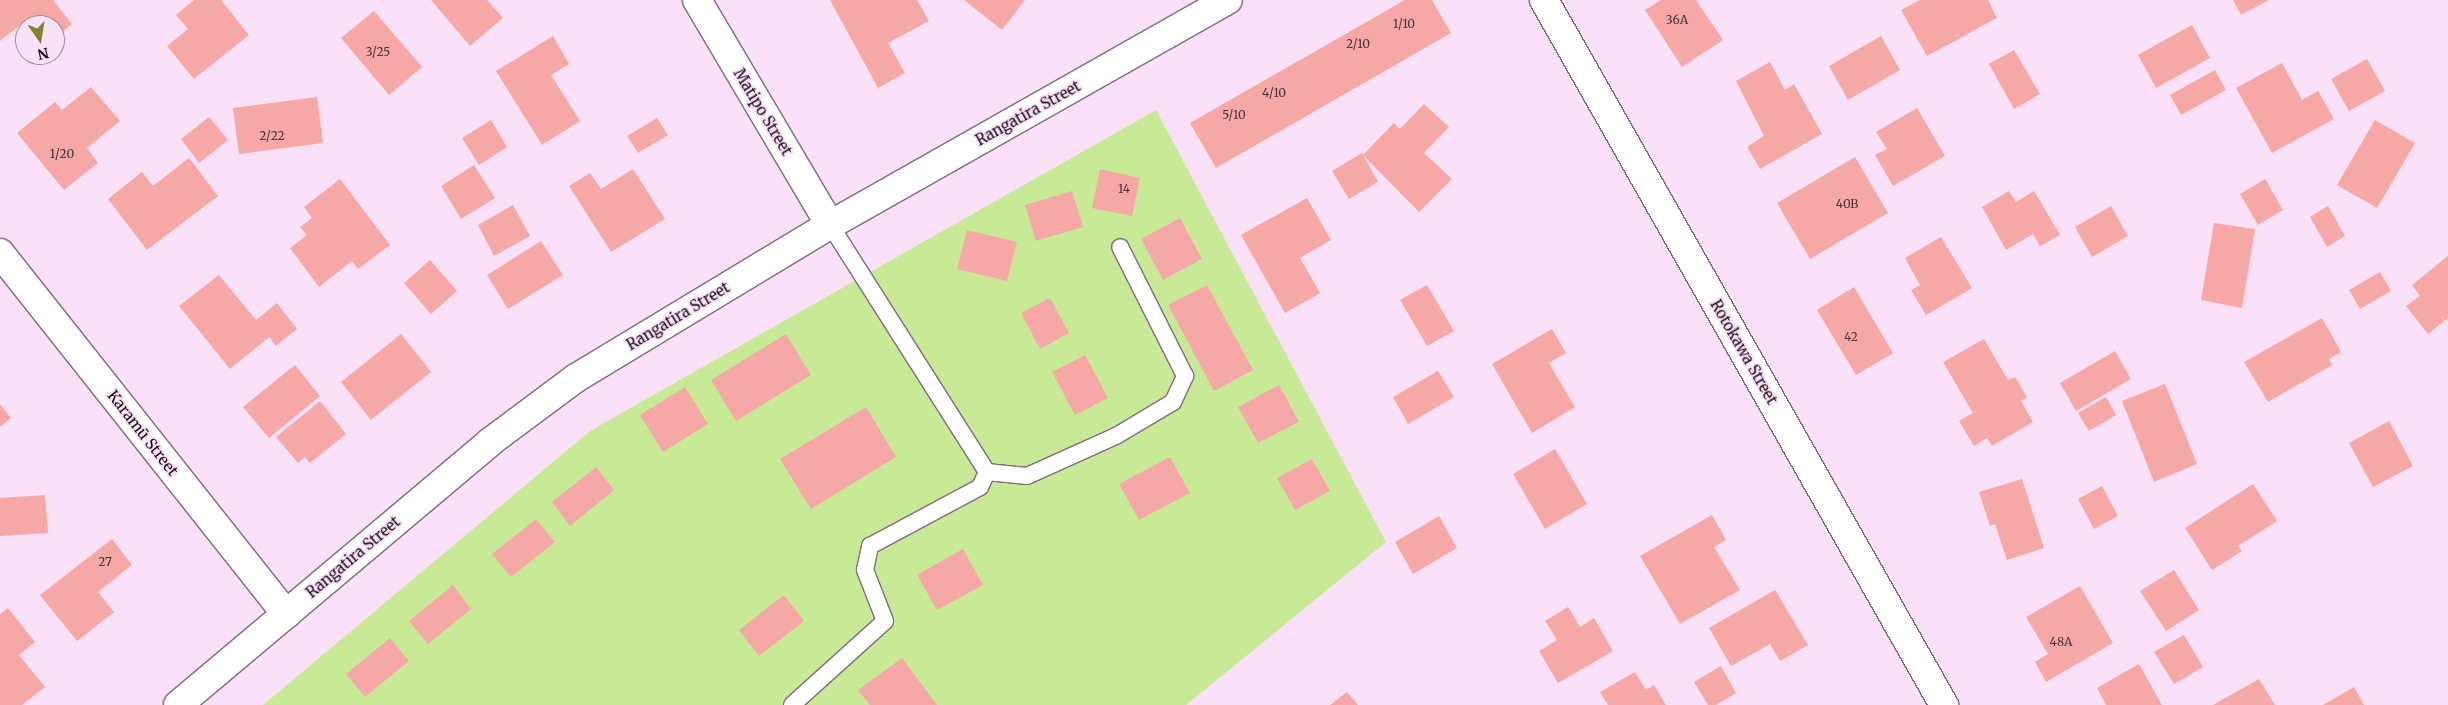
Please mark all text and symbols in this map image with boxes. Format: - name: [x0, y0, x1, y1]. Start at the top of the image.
- house number: 36A: [1666, 13, 1688, 27]
- north arrow: [15, 15, 65, 65]
- house number: 1/10: [1393, 17, 1415, 31]
- house number: 2/10: [1346, 37, 1370, 51]
- text: N: [36, 44, 51, 64]
- house number: 3/25: [366, 45, 390, 59]
- street label: Matipo Street: [730, 65, 796, 159]
- street label: Rangatira Street: [972, 77, 1084, 149]
- house number: 4/10: [1262, 86, 1286, 100]
- house number: 5/10: [1222, 108, 1246, 122]
- house number: 2/22: [259, 129, 285, 143]
- house number: 1/20: [50, 147, 74, 161]
- house number: 14: [1118, 182, 1130, 196]
- house number: 40B: [1836, 197, 1858, 211]
- street label: Rangatira Street: [623, 278, 733, 354]
- street label: Rotokawa Street: [1707, 296, 1781, 408]
- house number: 42: [1844, 330, 1858, 344]
- street label: Karamū Street: [104, 387, 182, 479]
- street label: Rangatira Street: [302, 512, 404, 602]
- house number: 27: [98, 555, 112, 569]
- house number: 48A: [2050, 635, 2072, 649]

